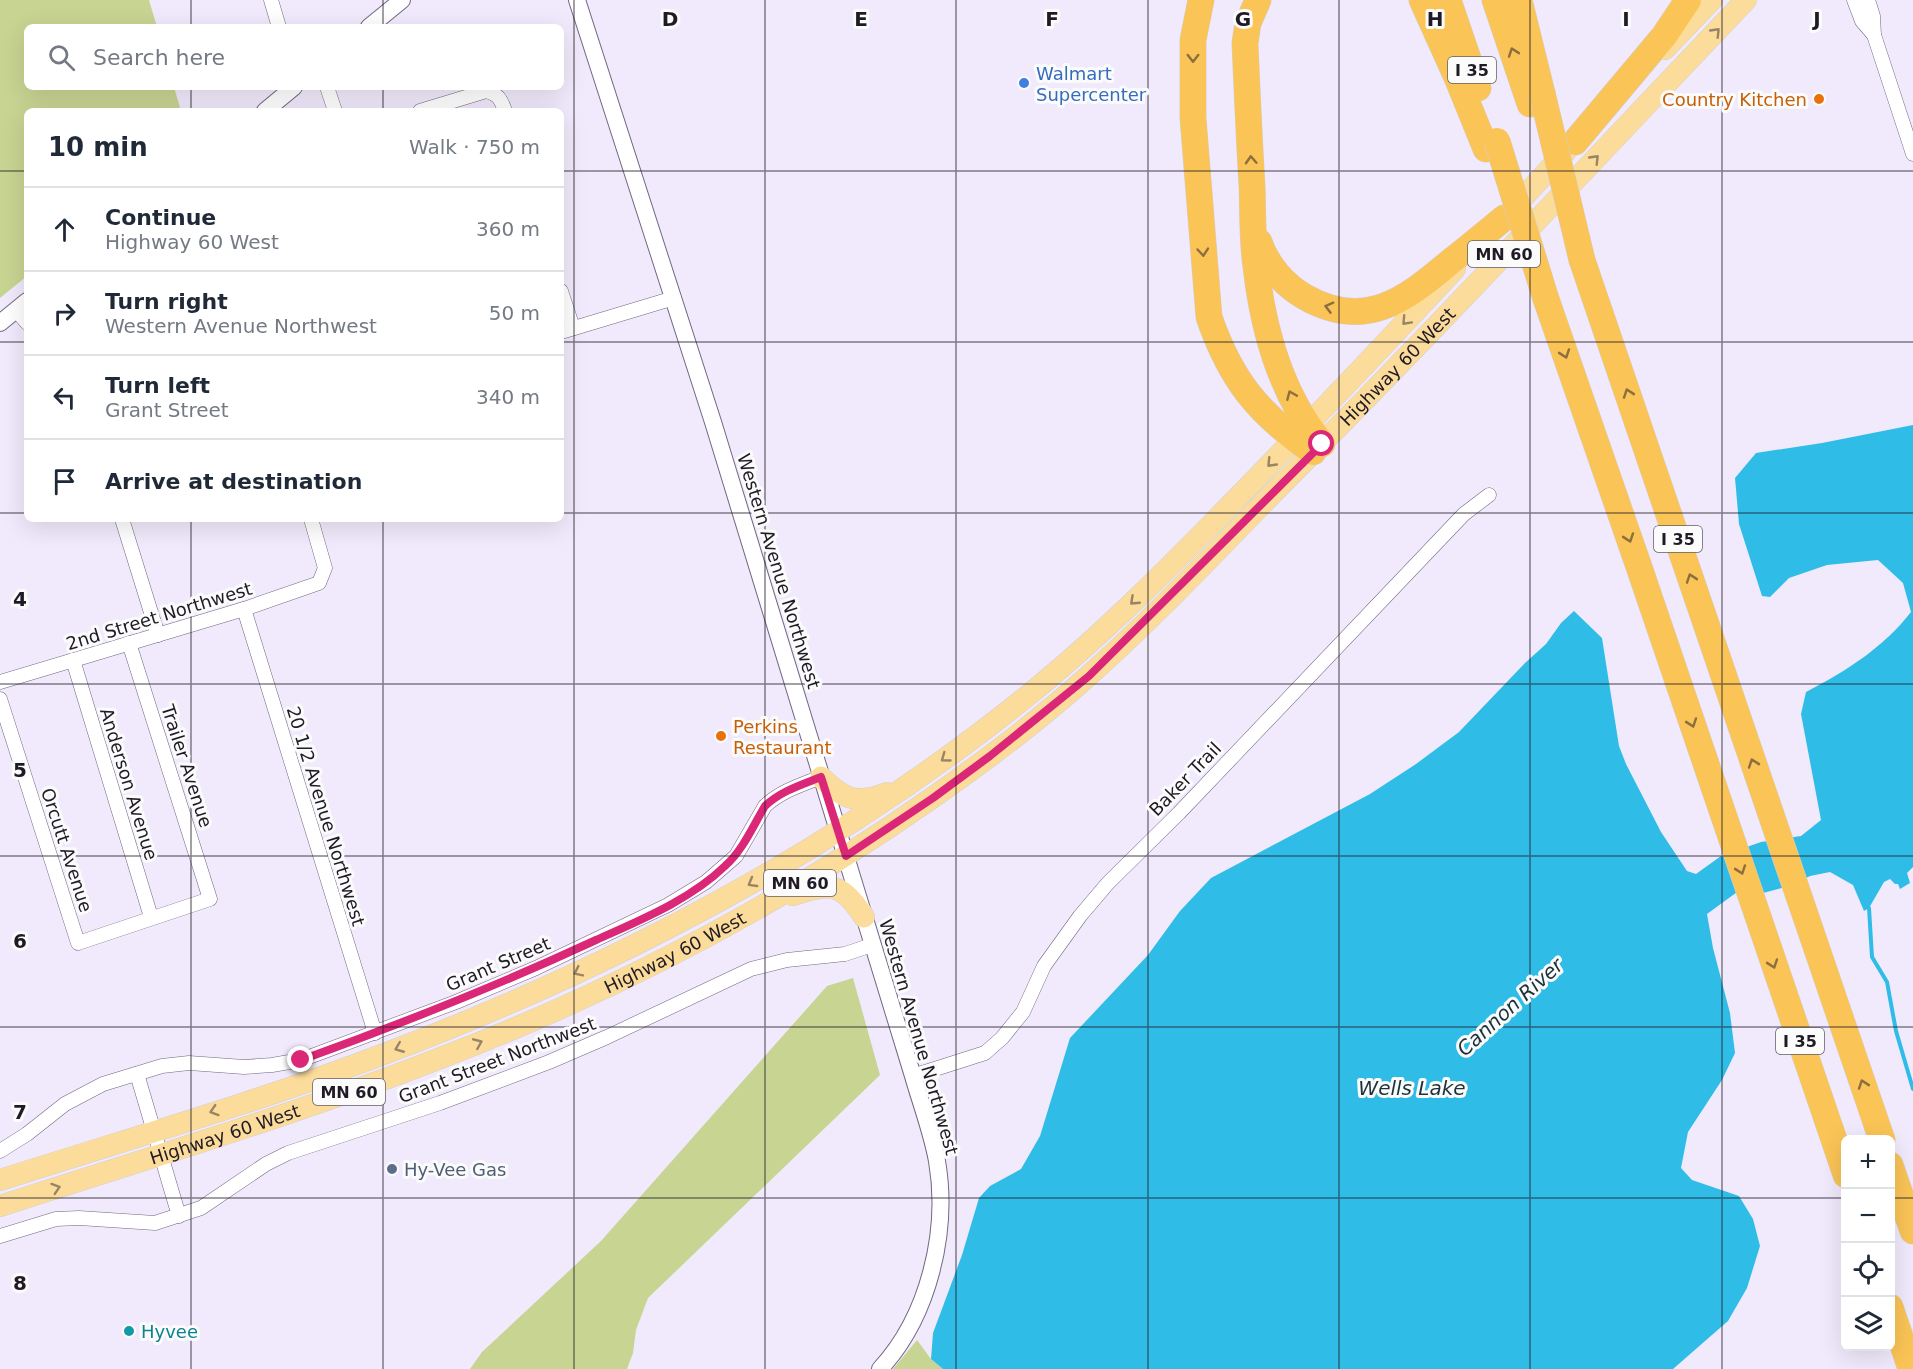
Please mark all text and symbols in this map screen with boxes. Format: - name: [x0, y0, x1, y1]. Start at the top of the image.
- text: D: [662, 7, 678, 31]
- text: E: [854, 7, 868, 31]
- text: F: [1045, 7, 1059, 31]
- text: G: [1235, 7, 1251, 31]
- text: H: [1427, 7, 1443, 31]
- text: I: [1622, 7, 1630, 31]
- text: J: [1811, 7, 1821, 31]
- search box: [24, 24, 564, 90]
- one-way arrow: [1708, 28, 1719, 39]
- icon: search: [45, 41, 78, 74]
- text: Search here: [93, 45, 225, 70]
- one-way arrow: [1508, 47, 1520, 58]
- one-way arrow: [1187, 53, 1199, 62]
- road number: I 35: [1448, 57, 1496, 83]
- place label: Walmart Supercenter: [1036, 63, 1147, 105]
- marker: Walmart Supercenter: [1017, 76, 1031, 90]
- place label: Country Kitchen: [1662, 89, 1807, 110]
- marker: Country Kitchen: [1812, 92, 1826, 106]
- text: 10 min: [48, 132, 148, 162]
- text: Walk · 750 m: [409, 135, 540, 159]
- one-way arrow: [1244, 155, 1257, 164]
- one-way arrow: [1588, 155, 1599, 165]
- text: Continue: [105, 205, 216, 230]
- icon: ahead: [48, 213, 81, 246]
- text: 360 m: [476, 217, 540, 241]
- text: Highway 60 West: [105, 230, 279, 254]
- road number: MN 60: [1468, 241, 1540, 267]
- one-way arrow: [1197, 248, 1210, 257]
- text: Turn right: [105, 289, 228, 314]
- icon: right: [48, 297, 81, 330]
- text: 50 m: [489, 301, 540, 325]
- one-way arrow: [1325, 302, 1335, 314]
- street label: Highway 60 West: [1335, 303, 1459, 430]
- text: Western Avenue Northwest: [105, 314, 377, 338]
- one-way arrow: [1402, 315, 1413, 325]
- one-way arrow: [1557, 348, 1570, 359]
- text: Turn left: [105, 373, 210, 398]
- icon: left: [48, 381, 81, 414]
- text: 340 m: [476, 385, 540, 409]
- one-way arrow: [1623, 388, 1635, 399]
- one-way arrow: [1286, 390, 1298, 401]
- text: Grant Street: [105, 398, 229, 422]
- route start: [1308, 430, 1334, 456]
- street label: Western Avenue Northwest: [733, 451, 825, 691]
- one-way arrow: [1268, 455, 1279, 466]
- icon: arrive: [48, 465, 81, 498]
- text: Arrive at destination: [105, 469, 362, 494]
- road number: I 35: [1654, 526, 1702, 552]
- one-way arrow: [1622, 532, 1635, 543]
- one-way arrow: [1686, 573, 1699, 584]
- street label: 2nd Street Northwest: [64, 578, 254, 654]
- text: 4: [13, 587, 27, 611]
- one-way arrow: [1131, 594, 1141, 605]
- street label: Trailer Avenue: [157, 701, 217, 830]
- street label: 20 1/2 Avenue Northwest: [283, 704, 369, 928]
- street label: Anderson Avenue: [96, 705, 162, 863]
- place label: Perkins Restaurant: [733, 716, 832, 758]
- one-way arrow: [1685, 717, 1697, 728]
- marker: Perkins Restaurant: [714, 729, 728, 743]
- street label: Baker Trail: [1145, 738, 1225, 820]
- one-way arrow: [941, 751, 952, 762]
- text: 5: [13, 758, 27, 782]
- one-way arrow: [1748, 758, 1761, 768]
- street label: Orcutt Avenue: [37, 785, 97, 915]
- one-way arrow: [1734, 864, 1747, 875]
- road number: MN 60: [764, 870, 836, 896]
- one-way arrow: [748, 876, 758, 887]
- street label: Highway 60 West: [601, 907, 749, 997]
- street label: Western Avenue Northwest: [875, 916, 963, 1158]
- text: 6: [13, 929, 27, 953]
- street label: Grant Street: [443, 933, 553, 995]
- water label: Cannon River: [1452, 952, 1569, 1061]
- one-way arrow: [1766, 958, 1779, 969]
- one-way arrow: [574, 965, 585, 977]
- street label: Grant Street Northwest: [395, 1013, 599, 1107]
- road number: I 35: [1776, 1028, 1824, 1054]
- one-way arrow: [472, 1038, 483, 1050]
- one-way arrow: [394, 1041, 405, 1053]
- route end: [287, 1046, 313, 1072]
- water label: Wells Lake: [1358, 1076, 1466, 1100]
- road number: MN 60: [313, 1079, 385, 1105]
- one-way arrow: [1857, 1079, 1870, 1090]
- text: 7: [13, 1100, 27, 1124]
- street label: Highway 60 West: [147, 1100, 302, 1168]
- one-way arrow: [209, 1104, 220, 1116]
- map controls: [1841, 1135, 1895, 1351]
- button: +: [1841, 1135, 1895, 1189]
- place label: Hy-Vee Gas: [404, 1159, 506, 1180]
- marker: Hy-Vee Gas: [385, 1162, 399, 1176]
- one-way arrow: [50, 1183, 61, 1195]
- button: −: [1841, 1189, 1895, 1243]
- button: locate: [1841, 1243, 1895, 1297]
- text: 8: [13, 1271, 27, 1295]
- button: layers: [1841, 1297, 1895, 1351]
- place label: Hyvee: [141, 1321, 198, 1342]
- marker: Hyvee: [122, 1324, 136, 1338]

